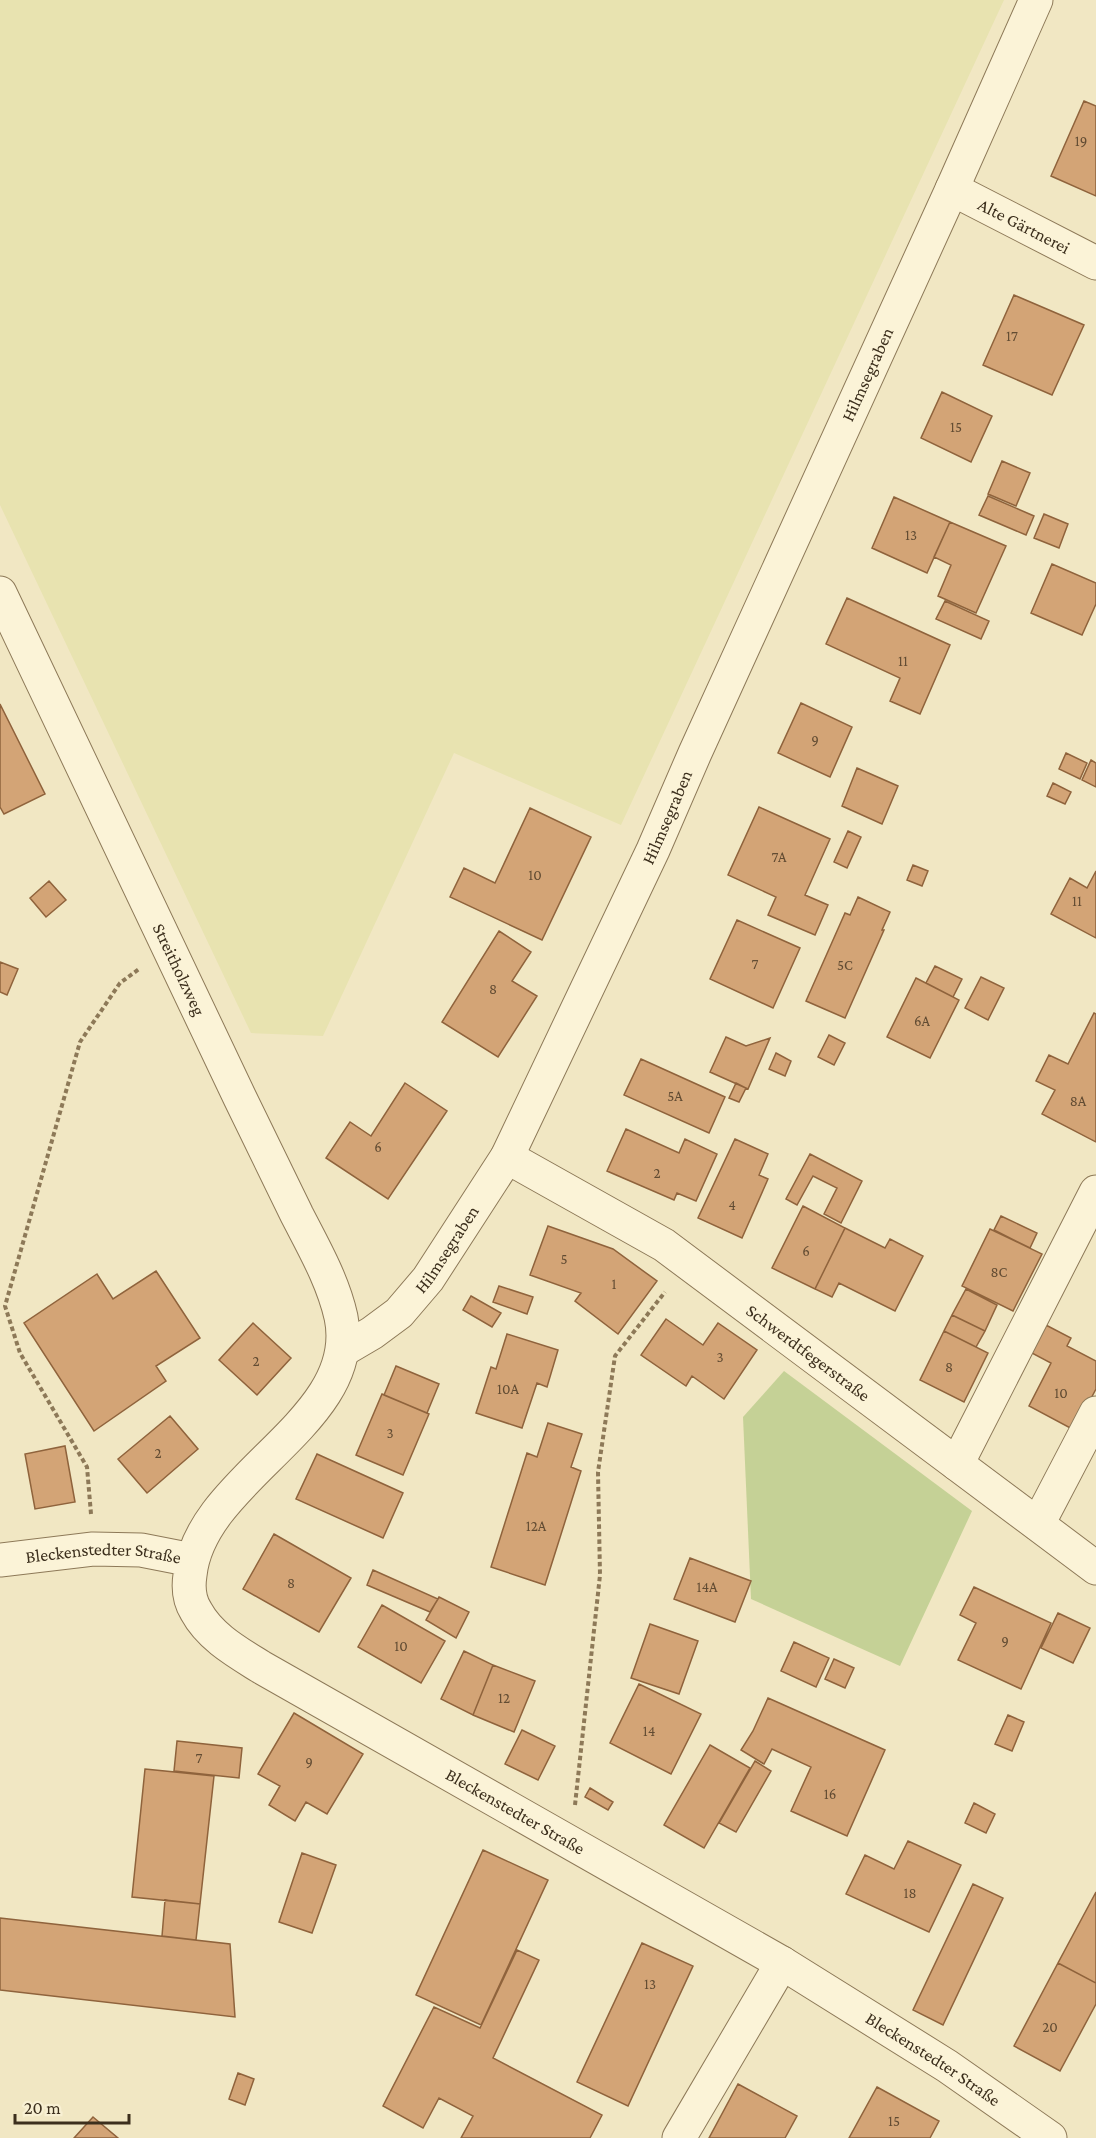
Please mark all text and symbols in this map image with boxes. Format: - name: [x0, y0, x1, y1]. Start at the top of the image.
- house number: 19: [1075, 133, 1087, 149]
- street label: Alte Gärtnerei: [975, 194, 1074, 258]
- street label: Hilmsegraben: [838, 324, 898, 424]
- house number: 17: [1006, 328, 1018, 344]
- house number: 15: [950, 419, 962, 435]
- house number: 13: [905, 527, 917, 543]
- house number: 11: [898, 653, 908, 669]
- house number: 9: [811, 732, 819, 748]
- street label: Hilmsegraben: [638, 767, 697, 867]
- house number: 7A: [772, 849, 787, 865]
- house number: 10: [528, 867, 542, 883]
- house number: 11: [1072, 893, 1082, 909]
- street label: Streitholzweg: [149, 920, 210, 1019]
- house number: 7: [752, 956, 759, 972]
- house number: 5C: [837, 957, 853, 973]
- house number: 8: [489, 981, 497, 997]
- house number: 6A: [914, 1013, 930, 1029]
- house number: 5A: [667, 1088, 683, 1104]
- house number: 8A: [1070, 1093, 1087, 1109]
- house number: 6: [374, 1139, 382, 1155]
- house number: 2: [653, 1165, 661, 1181]
- house number: 4: [728, 1197, 736, 1213]
- street label: Hilmsegraben: [411, 1202, 483, 1297]
- house number: 6: [802, 1243, 810, 1259]
- house number: 5: [560, 1251, 568, 1267]
- house number: 8C: [991, 1264, 1008, 1280]
- house number: 1: [612, 1276, 617, 1292]
- street label: Schwerdtfegerstraße: [742, 1300, 874, 1406]
- house number: 3: [716, 1349, 724, 1365]
- house number: 2: [252, 1353, 260, 1369]
- house number: 8: [945, 1359, 953, 1375]
- house number: 10A: [497, 1381, 519, 1397]
- house number: 10: [1054, 1385, 1068, 1401]
- house number: 3: [386, 1425, 394, 1441]
- house number: 2: [154, 1445, 162, 1461]
- house number: 12A: [526, 1518, 547, 1534]
- street label: Bleckenstedter Straße: [24, 1539, 183, 1568]
- house number: 8: [287, 1575, 295, 1591]
- house number: 14A: [696, 1579, 718, 1595]
- house number: 9: [1001, 1633, 1009, 1649]
- house number: 10: [394, 1638, 408, 1654]
- house number: 12: [498, 1690, 510, 1706]
- house number: 14: [643, 1723, 655, 1739]
- house number: 7: [196, 1750, 203, 1766]
- house number: 9: [305, 1754, 313, 1770]
- street label: Bleckenstedter Straße: [442, 1764, 588, 1859]
- house number: 16: [824, 1786, 836, 1802]
- house number: 18: [903, 1885, 917, 1901]
- house number: 13: [644, 1976, 656, 1992]
- street label: Bleckenstedter Straße: [862, 2008, 1004, 2110]
- house number: 20: [1042, 2019, 1058, 2035]
- scale bar: [15, 2087, 129, 2125]
- text: 20 m: [24, 2098, 61, 2118]
- house number: 15: [888, 2113, 900, 2129]

